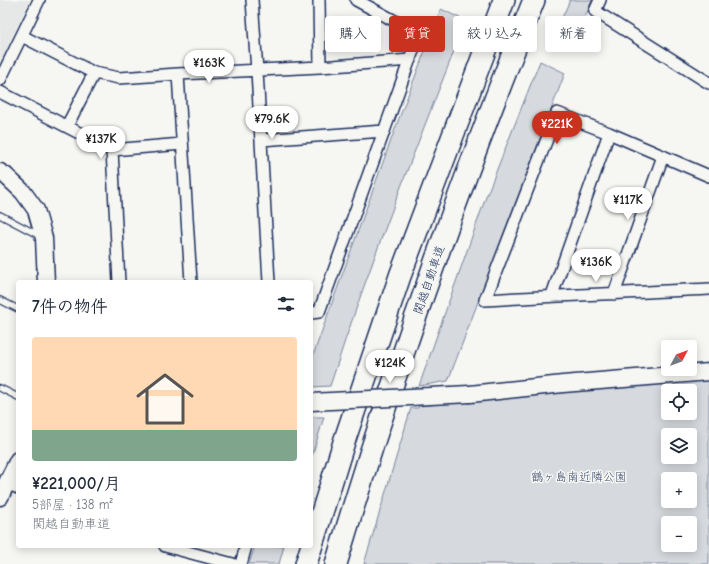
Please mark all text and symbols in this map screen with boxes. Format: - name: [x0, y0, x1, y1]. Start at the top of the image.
- chip: 購入: [325, 16, 381, 52]
- chip: 賃貸: [389, 16, 445, 52]
- chip: 絞り込み: [453, 16, 537, 52]
- chip: 新着: [545, 16, 601, 52]
- pin: ¥163K: [181, 50, 237, 84]
- text: ¥163K: [193, 55, 225, 70]
- pin: ¥79.6K: [239, 106, 305, 140]
- text: ¥79.6K: [254, 111, 290, 126]
- pin: ¥221K: [529, 111, 585, 145]
- text: ¥221K: [541, 116, 573, 131]
- pin: ¥137K: [73, 126, 129, 160]
- text: ¥137K: [85, 131, 117, 146]
- pin: ¥117K: [600, 187, 656, 221]
- text: ¥117K: [613, 192, 643, 207]
- street label: 関越自動車道: [411, 244, 447, 316]
- pin: ¥136K: [568, 249, 624, 283]
- text: ¥136K: [580, 254, 612, 269]
- icon: filters: [275, 293, 297, 315]
- text: 7件の物件: [32, 297, 108, 316]
- north arrow: [661, 340, 697, 376]
- map controls: [661, 340, 697, 552]
- pin: ¥124K: [362, 350, 418, 384]
- text: ¥124K: [374, 355, 406, 370]
- icon: home: [129, 363, 201, 435]
- button: locate: [661, 384, 697, 420]
- button: layers: [661, 428, 697, 464]
- park label: 鶴ヶ島南近隣公園: [531, 470, 627, 484]
- button: +: [661, 472, 697, 508]
- text: ¥221,000/月: [32, 474, 121, 493]
- text: 5部屋 · 138 m²: [32, 497, 113, 512]
- text: 関越自動車道: [32, 516, 110, 531]
- button: −: [661, 516, 697, 552]

